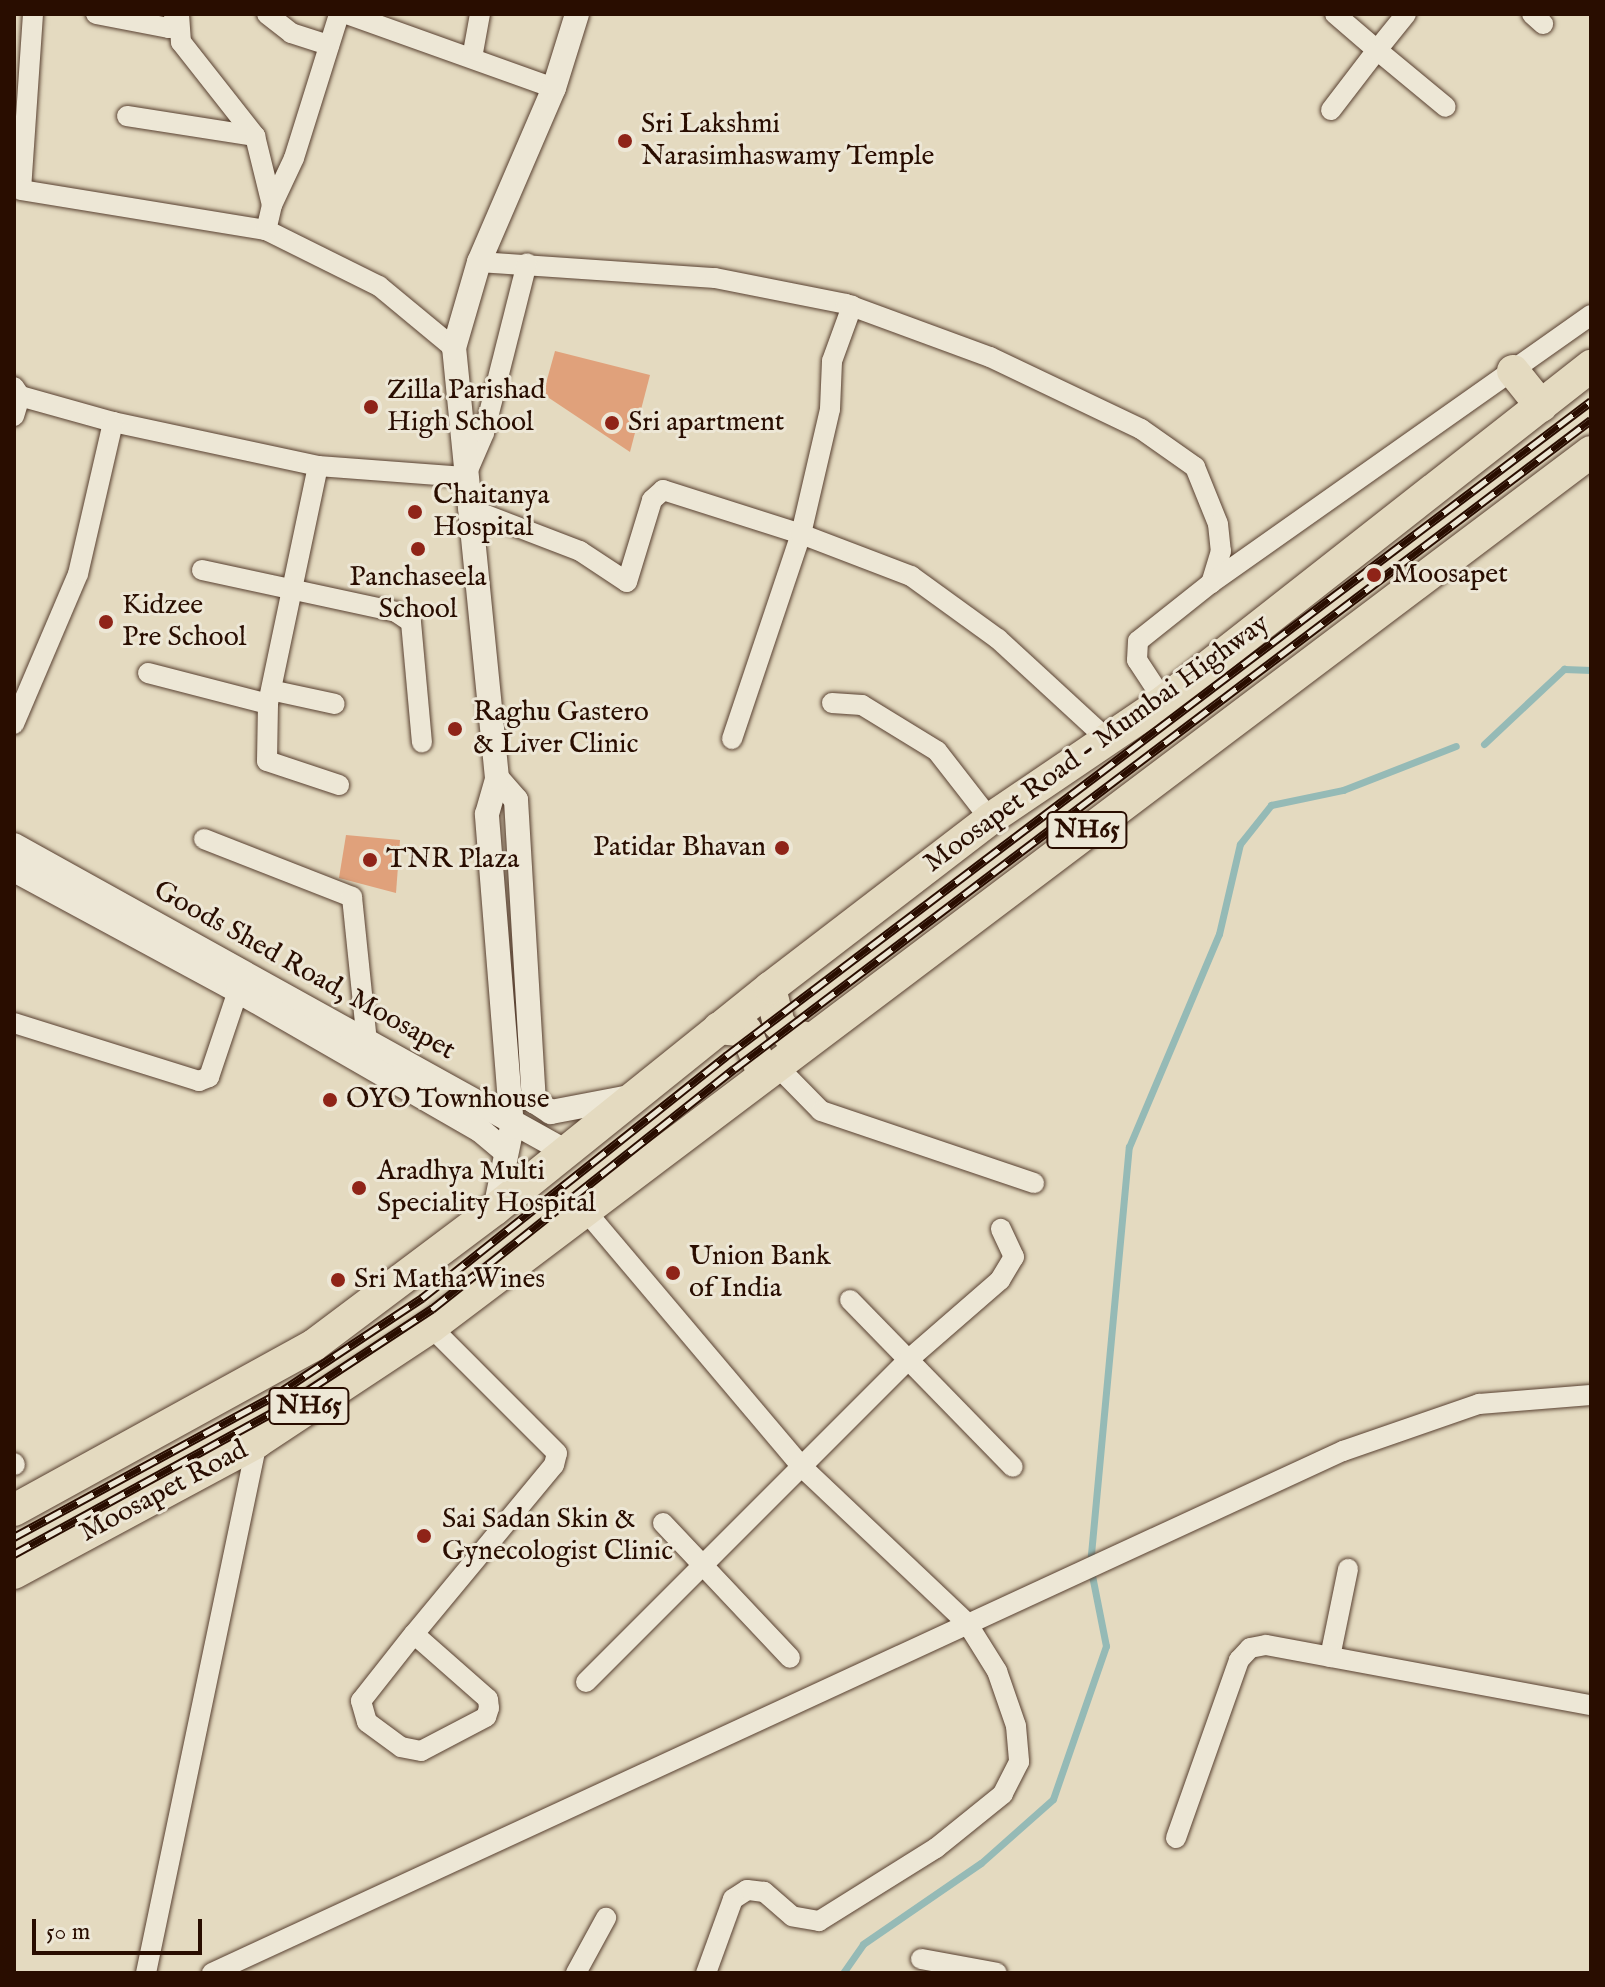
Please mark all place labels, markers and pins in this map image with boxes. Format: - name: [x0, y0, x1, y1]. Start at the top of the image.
- place label: Sri Lakshmi Narasimhaswamy Temple: [641, 108, 934, 174]
- marker: Sri Lakshmi Narasimhaswamy Temple: [616, 132, 634, 150]
- place label: Zilla Parishad High School: [387, 374, 545, 440]
- marker: Zilla Parishad High School: [362, 398, 380, 416]
- place label: Sri apartment: [628, 406, 784, 440]
- marker: Sri apartment: [603, 414, 621, 432]
- place label: Chaitanya Hospital: [433, 479, 549, 545]
- marker: Chaitanya Hospital: [404, 501, 426, 523]
- marker: Panchaseela School: [409, 540, 427, 558]
- place label: Moosapet: [1392, 558, 1508, 592]
- place label: Panchaseela School: [349, 561, 487, 627]
- marker: Moosapet: [1363, 564, 1385, 586]
- place label: Kidzee Pre School: [122, 589, 246, 655]
- marker: Kidzee Pre School: [97, 613, 115, 631]
- place label: Raghu Gastero & Liver Clinic: [473, 696, 649, 762]
- marker: Raghu Gastero & Liver Clinic: [444, 718, 466, 740]
- place label: Patidar Bhavan: [593, 831, 766, 865]
- marker: Patidar Bhavan: [773, 839, 791, 857]
- place label: TNR Plaza: [386, 843, 519, 877]
- marker: TNR Plaza: [361, 851, 379, 869]
- place label: OYO Townhouse: [346, 1083, 550, 1117]
- marker: OYO Townhouse: [321, 1091, 339, 1109]
- place label: Aradhya Multi Speciality Hospital: [377, 1155, 596, 1221]
- marker: Aradhya Multi Speciality Hospital: [348, 1177, 370, 1199]
- place label: Union Bank of India: [689, 1240, 831, 1306]
- place label: Sri Matha Wines: [354, 1263, 545, 1297]
- marker: Union Bank of India: [664, 1264, 682, 1282]
- marker: Sri Matha Wines: [329, 1271, 347, 1289]
- place label: Sai Sadan Skin & Gynecologist Clinic: [442, 1503, 673, 1569]
- marker: Sai Sadan Skin & Gynecologist Clinic: [413, 1525, 435, 1547]

